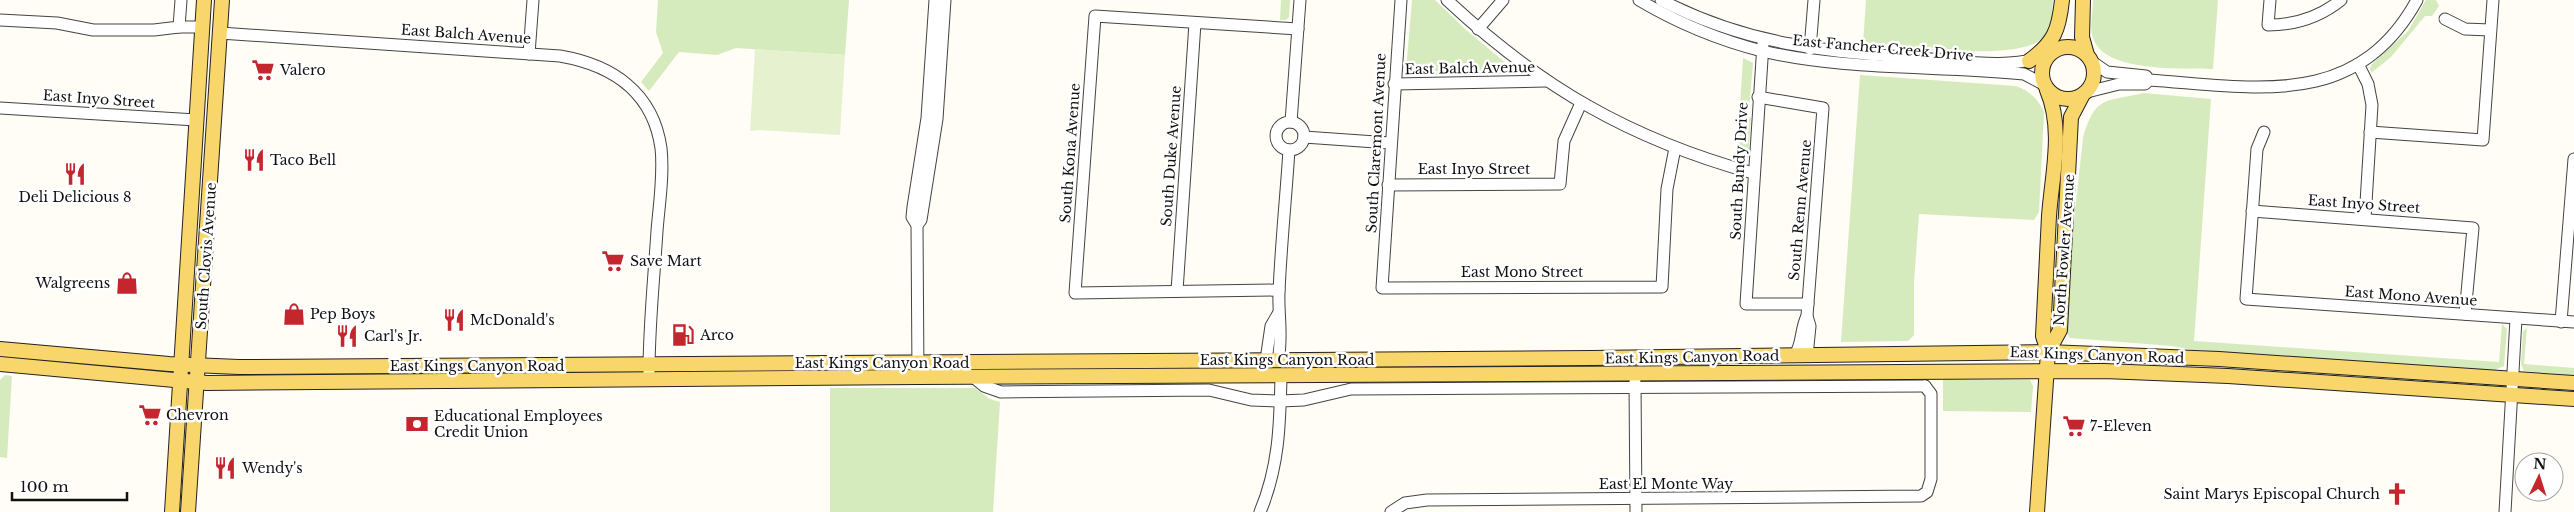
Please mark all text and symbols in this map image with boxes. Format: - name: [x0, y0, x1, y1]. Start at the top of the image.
- street label: East Balch Avenue: [400, 20, 532, 48]
- street label: East Fancher Creek Drive: [1792, 31, 1974, 65]
- street label: South Claremont Avenue: [1362, 52, 1390, 234]
- supermarket icon: Valero: [250, 57, 276, 83]
- street label: East Balch Avenue: [1405, 58, 1535, 78]
- place label: Valero: [279, 61, 326, 79]
- street label: South Kona Avenue: [1056, 82, 1084, 224]
- street label: South Duke Avenue: [1157, 85, 1185, 227]
- street label: East Inyo Street: [42, 86, 157, 112]
- street label: South Bundy Drive: [1726, 102, 1752, 240]
- street label: South Renn Avenue: [1785, 139, 1815, 281]
- restaurant icon: Taco Bell: [241, 147, 267, 173]
- place label: Taco Bell: [270, 151, 337, 169]
- street label: East Inyo Street: [1418, 160, 1531, 178]
- restaurant icon: Deli Delicious 8: [62, 161, 88, 187]
- street label: North Fowler Avenue: [2050, 173, 2078, 327]
- street label: South Clovis Avenue: [192, 182, 220, 330]
- place label: Deli Delicious 8: [18, 188, 132, 206]
- street label: East Inyo Street: [2307, 191, 2422, 217]
- supermarket icon: Save Mart: [600, 248, 626, 274]
- place label: Save Mart: [630, 252, 702, 270]
- street label: East Mono Street: [1461, 263, 1584, 281]
- shop icon: Walgreens: [114, 270, 140, 296]
- place label: Walgreens: [35, 274, 110, 292]
- street label: East Mono Avenue: [2344, 282, 2478, 310]
- shop icon: Pep Boys: [281, 301, 307, 327]
- place label: Pep Boys: [310, 305, 375, 323]
- restaurant icon: McDonald's: [441, 307, 467, 333]
- place label: McDonald's: [470, 311, 555, 329]
- fuel station icon: Arco: [670, 322, 696, 348]
- restaurant icon: Carl's Jr.: [334, 323, 360, 349]
- place label: Arco: [699, 326, 734, 344]
- place label: Carl's Jr.: [364, 327, 422, 345]
- street label: East Kings Canyon Road: [2009, 343, 2185, 367]
- street label: East Kings Canyon Road: [1604, 346, 1780, 368]
- street label: East Kings Canyon Road: [1200, 351, 1375, 369]
- street label: East Kings Canyon Road: [795, 354, 970, 372]
- street label: East Kings Canyon Road: [390, 357, 565, 375]
- supermarket icon: Chevron: [137, 402, 163, 428]
- place label: Chevron: [166, 406, 229, 424]
- place label: Educational Employees Credit Union: [434, 407, 603, 441]
- bank icon: Educational Employees Credit Union: [404, 411, 430, 437]
- supermarket icon: 7-Eleven: [2061, 413, 2087, 439]
- place label: 7-Eleven: [2090, 417, 2152, 435]
- north arrow: [2514, 452, 2564, 502]
- restaurant icon: Wendy's: [212, 455, 238, 481]
- text: N: [2533, 455, 2547, 473]
- place label: Wendy's: [241, 459, 303, 477]
- scale bar: [12, 470, 128, 502]
- street label: East El Monte Way: [1599, 475, 1733, 493]
- text: 100 m: [20, 477, 69, 496]
- church icon: Saint Marys Episcopal Church: [2384, 481, 2410, 507]
- place label: Saint Marys Episcopal Church: [2163, 485, 2380, 503]

